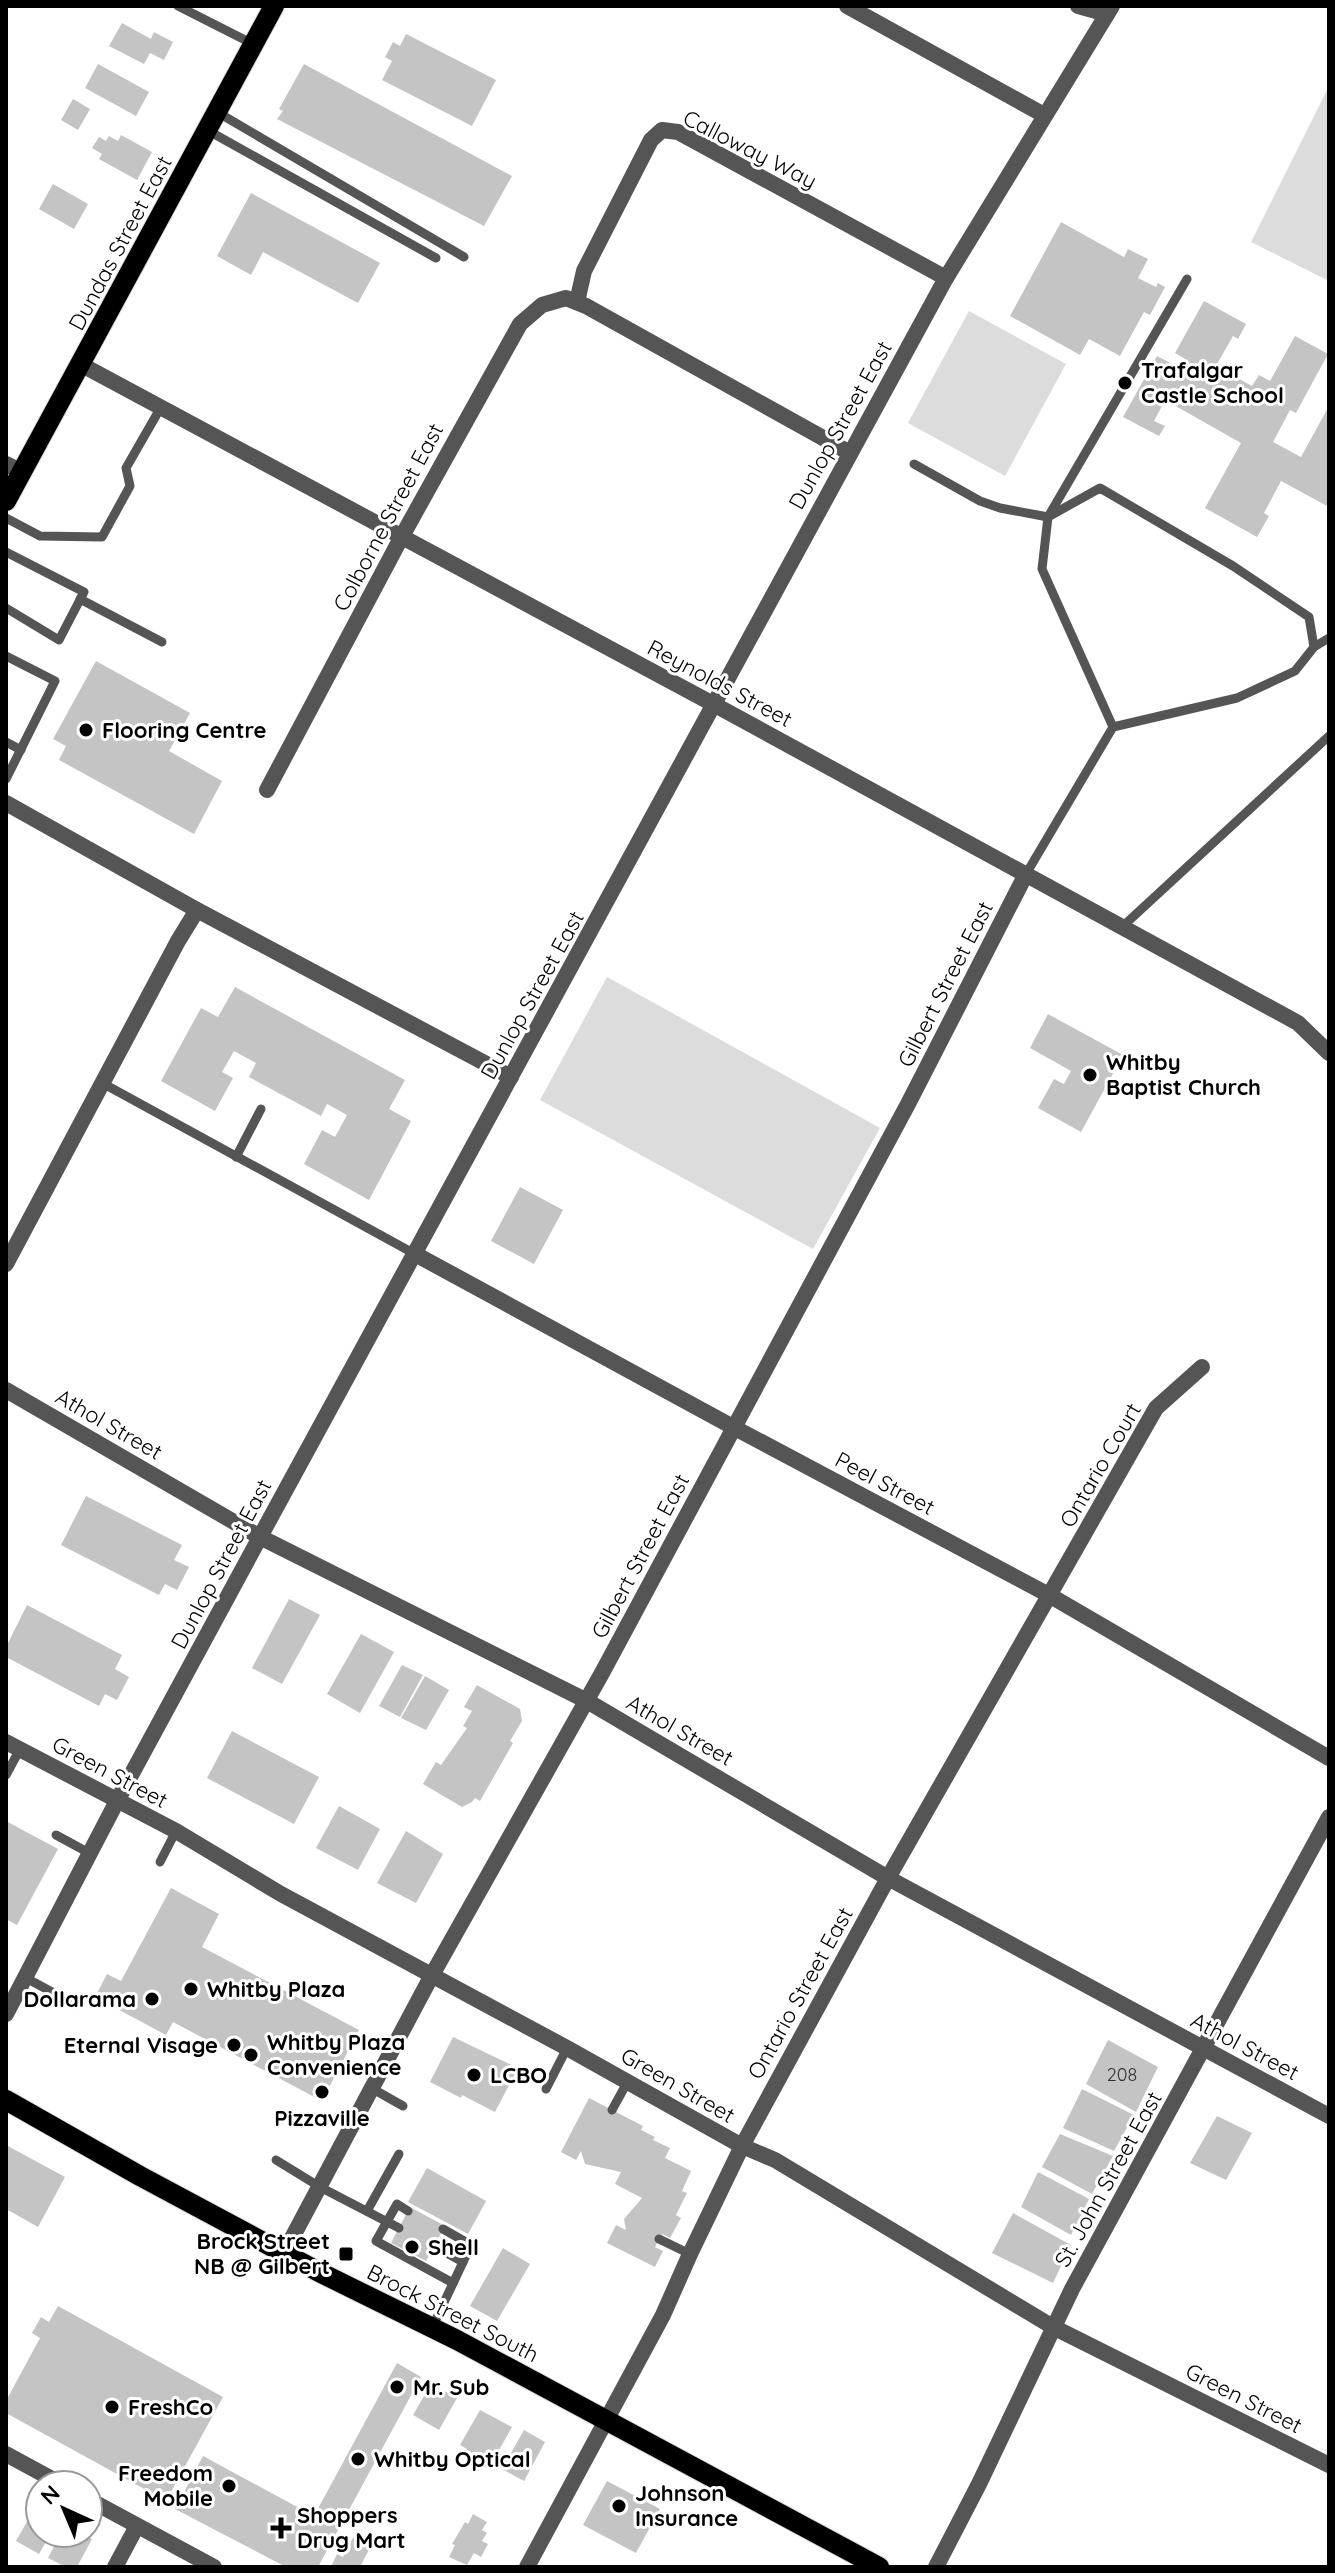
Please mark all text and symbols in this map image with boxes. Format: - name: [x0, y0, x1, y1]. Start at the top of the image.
- street label: Calloway Way: [678, 103, 822, 195]
- street label: Dundas Street East: [62, 151, 178, 335]
- street label: Dunlop Street East: [782, 336, 898, 514]
- place label: Trafalgar Castle School: [1141, 356, 1284, 409]
- marker: Trafalgar Castle School: [1116, 374, 1134, 392]
- street label: Colborne Street East: [327, 418, 449, 616]
- street label: Reynolds Street: [643, 633, 797, 733]
- place label: Flooring Centre: [102, 716, 267, 744]
- marker: Flooring Centre: [77, 721, 95, 739]
- street label: Gilbert Street East: [891, 896, 999, 1072]
- street label: Dunlop Street East: [474, 906, 590, 1084]
- place label: Whitby Baptist Church: [1106, 1048, 1261, 1101]
- marker: Whitby Baptist Church: [1081, 1066, 1099, 1084]
- street label: Athol Street: [51, 1382, 167, 1466]
- street label: Ontario Court: [1053, 1398, 1147, 1532]
- street label: Peel Street: [830, 1445, 940, 1521]
- street label: Gilbert Street East: [585, 1469, 695, 1643]
- street label: Dunlop Street East: [164, 1474, 278, 1654]
- street label: Athol Street: [622, 1688, 738, 1772]
- street label: Green Street: [47, 1730, 173, 1814]
- street label: Ontario Street East: [741, 1902, 859, 2084]
- place label: Whitby Plaza: [207, 1975, 345, 2003]
- marker: Whitby Plaza: [182, 1980, 200, 1998]
- place label: Dollarama: [23, 1985, 136, 2013]
- marker: Dollarama: [143, 1990, 161, 2008]
- street label: Athol Street: [1186, 2006, 1304, 2086]
- place label: Whitby Plaza Convenience: [267, 2028, 405, 2081]
- place label: Eternal Visage: [64, 2031, 218, 2059]
- marker: Eternal Visage: [225, 2036, 243, 2054]
- street label: Green Street: [616, 2041, 740, 2129]
- marker: Whitby Plaza Convenience: [242, 2046, 260, 2064]
- place label: LCBO: [490, 2061, 547, 2089]
- house number: 208: [1107, 2063, 1137, 2086]
- marker: LCBO: [465, 2066, 483, 2084]
- marker: Pizzaville: [313, 2083, 331, 2101]
- street label: St. John Street East: [1048, 2086, 1168, 2272]
- place label: Pizzaville: [274, 2104, 370, 2132]
- place label: Brock Street NB @ Gilbert: [194, 2227, 330, 2280]
- place label: Shell: [428, 2233, 479, 2261]
- marker: Shell: [403, 2238, 421, 2256]
- marker: Brock Street NB @ Gilbert: [337, 2245, 355, 2263]
- street label: Brock Street South: [362, 2258, 544, 2368]
- street label: Green Street: [1181, 2357, 1307, 2439]
- place label: Mr. Sub: [413, 2373, 489, 2401]
- marker: Mr. Sub: [388, 2378, 406, 2396]
- place label: FreshCo: [128, 2393, 213, 2421]
- marker: FreshCo: [103, 2398, 121, 2416]
- place label: Whitby Optical: [374, 2445, 531, 2473]
- marker: Whitby Optical: [349, 2450, 367, 2468]
- place label: Freedom Mobile: [118, 2459, 213, 2512]
- north arrow: [24, 2469, 104, 2549]
- marker: Freedom Mobile: [220, 2477, 238, 2495]
- text: N: [35, 2479, 66, 2510]
- place label: Johnson Insurance: [635, 2479, 738, 2532]
- marker: Johnson Insurance: [610, 2497, 628, 2515]
- place label: Shoppers Drug Mart: [297, 2501, 406, 2554]
- marker: Shoppers Drug Mart: [272, 2519, 290, 2537]

